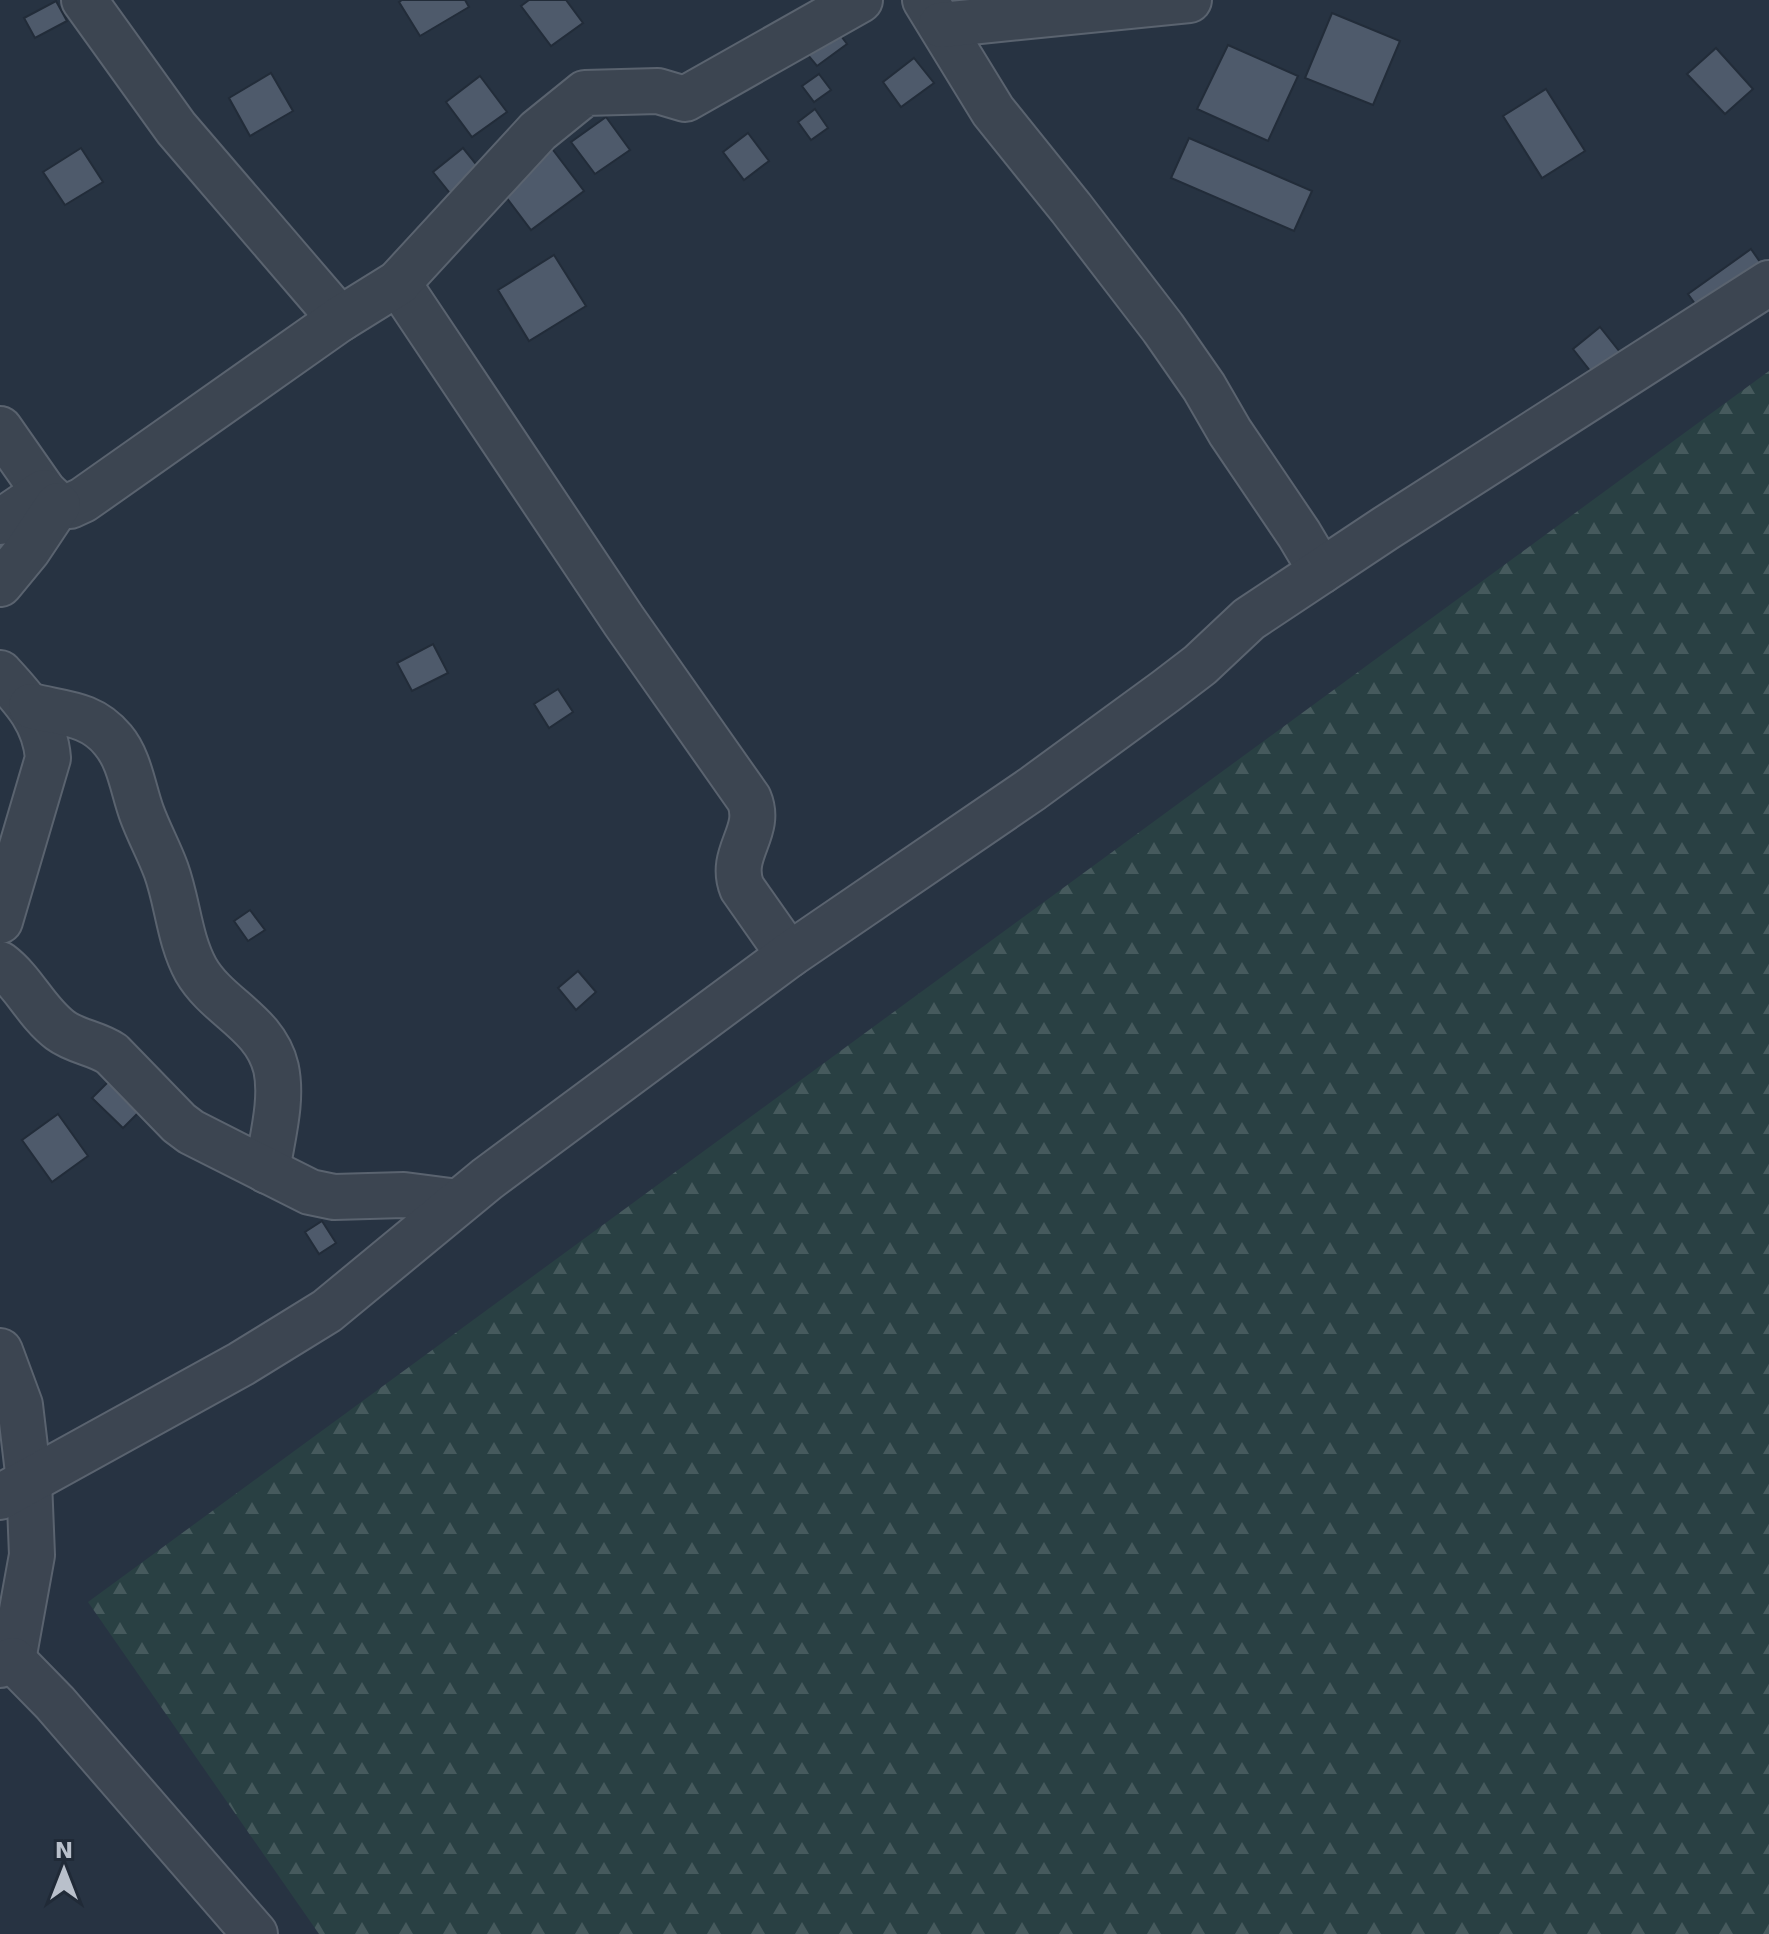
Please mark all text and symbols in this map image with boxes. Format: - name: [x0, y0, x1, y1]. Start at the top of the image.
- north arrow: [24, 1830, 104, 1910]
- text: N: [55, 1838, 73, 1863]

